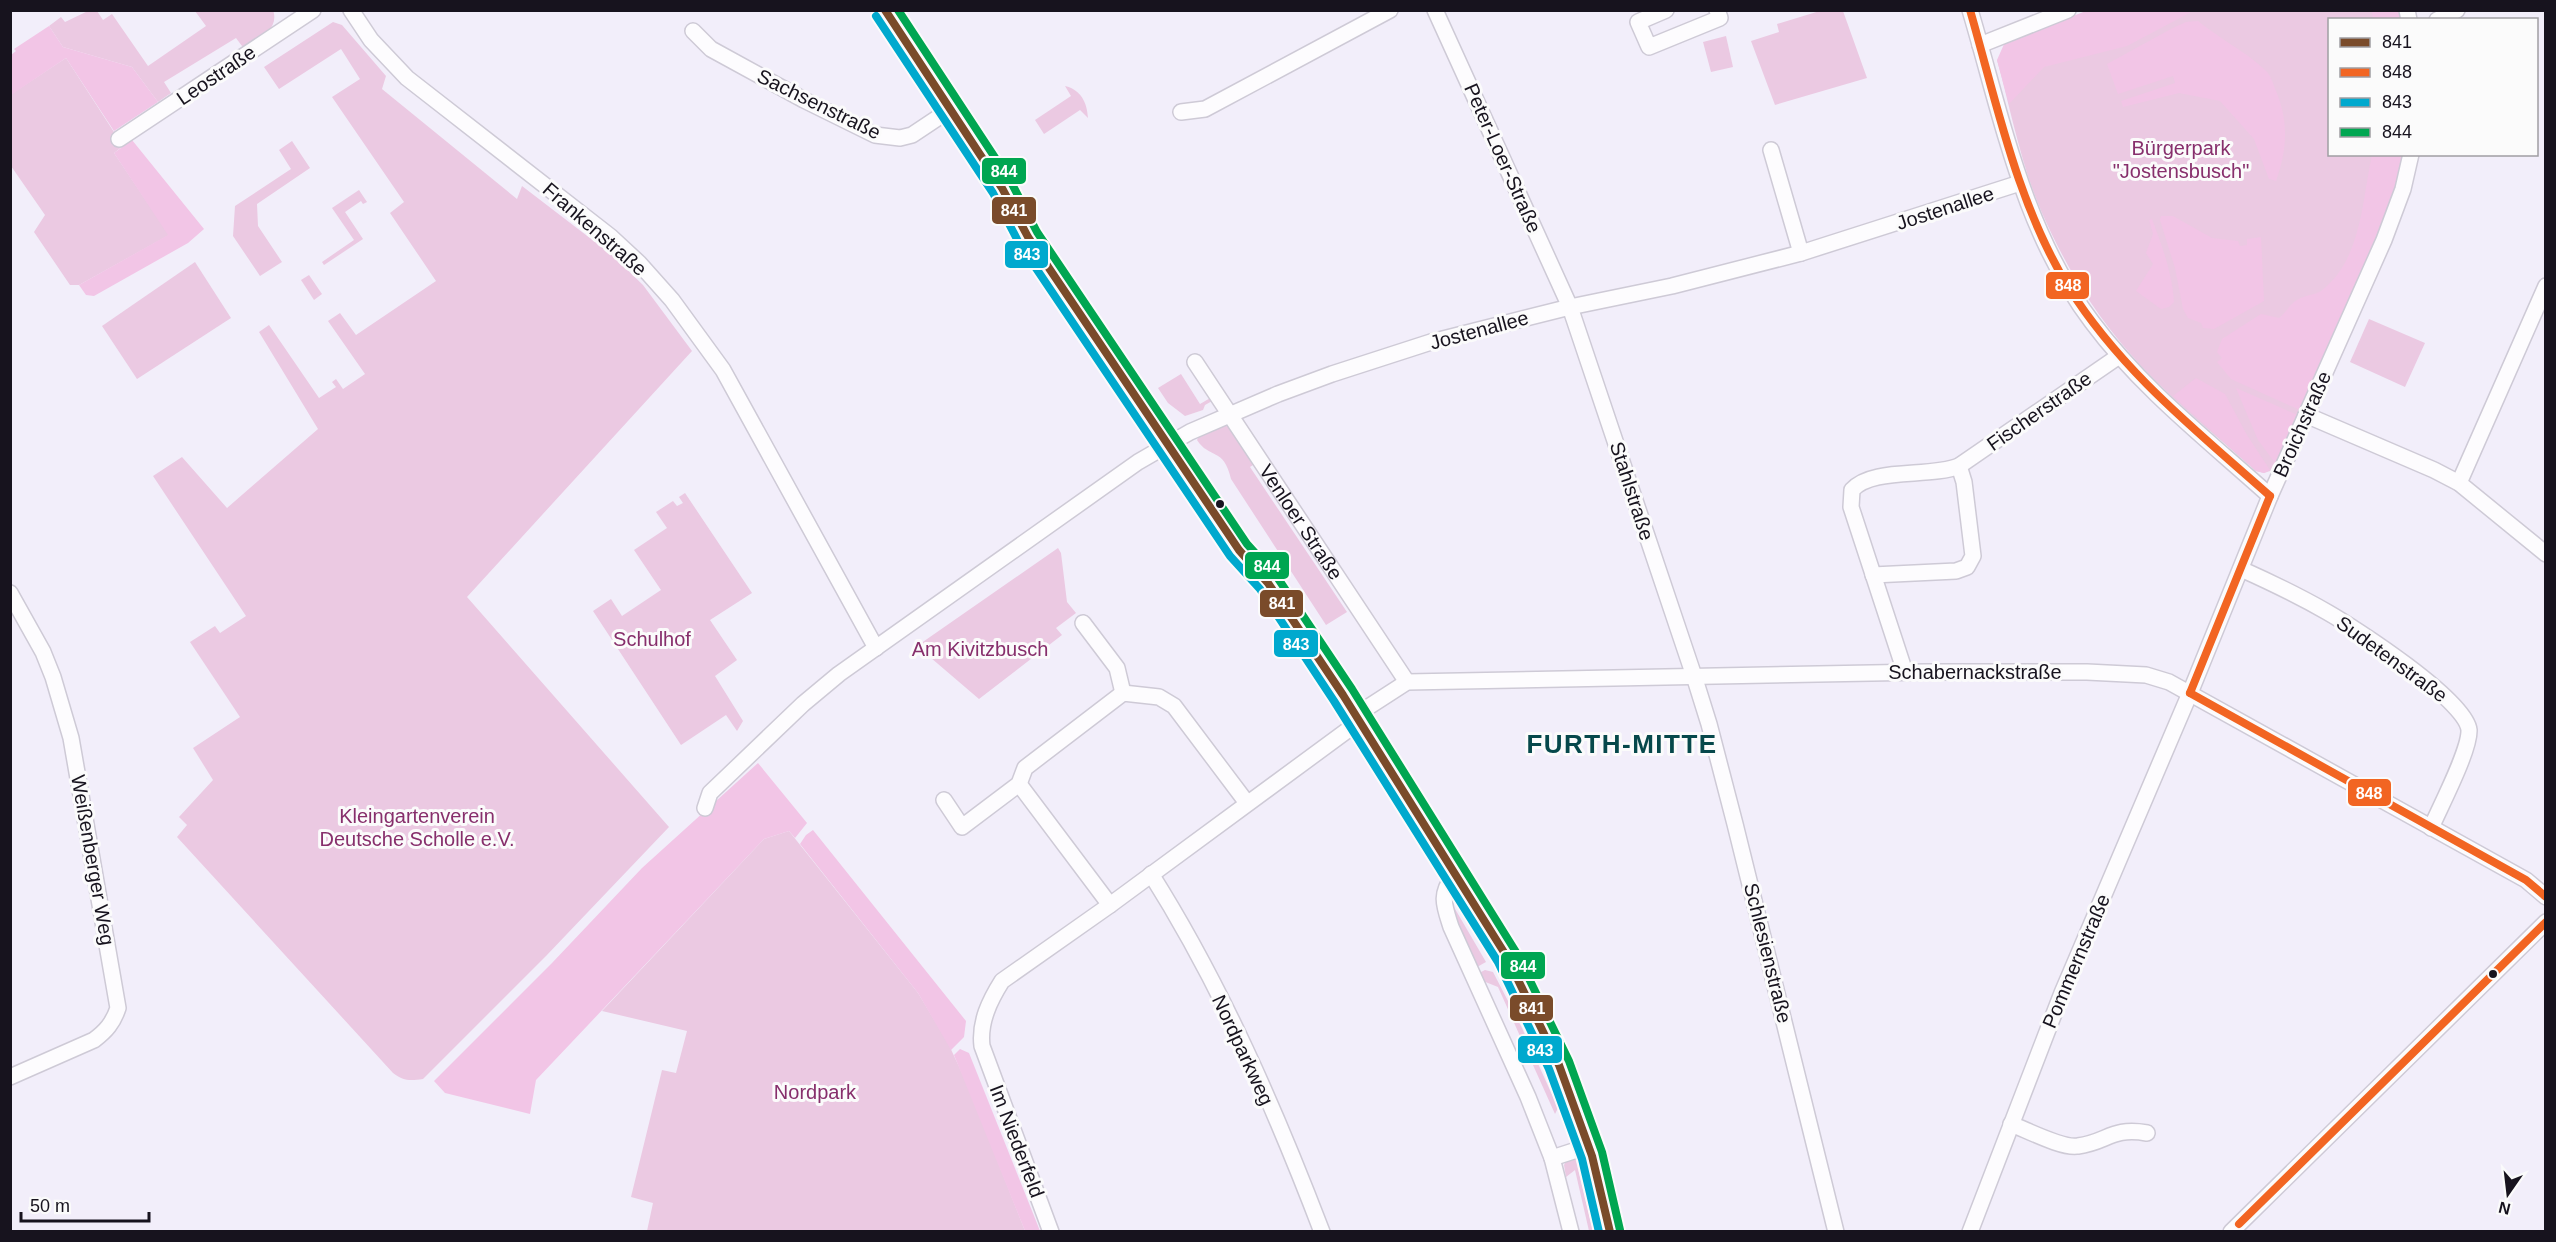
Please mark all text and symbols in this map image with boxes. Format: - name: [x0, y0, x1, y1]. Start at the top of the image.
- legend: [2328, 18, 2538, 156]
- text: 841: [2382, 32, 2412, 52]
- street label: Leostraße: [173, 41, 259, 109]
- text: 848: [2382, 62, 2412, 82]
- street label: Sachsenstraße: [754, 65, 884, 143]
- street label: Peter-Loer-Straße: [1460, 80, 1546, 236]
- text: 843: [2382, 92, 2412, 112]
- text: 844: [2382, 122, 2412, 142]
- park label: Bürgerpark "Jostensbusch": [2113, 137, 2249, 182]
- line badge: 844: [981, 157, 1027, 185]
- text: 844: [991, 163, 1017, 180]
- street label: Frankenstraße: [539, 178, 651, 280]
- street label: Jostenallee: [1893, 182, 1997, 234]
- line badge: 841: [991, 196, 1037, 225]
- text: 841: [1001, 202, 1027, 219]
- line badge: 843: [1004, 240, 1049, 269]
- text: 843: [1014, 246, 1040, 263]
- line badge: 848: [2045, 271, 2090, 300]
- text: 848: [2055, 277, 2081, 294]
- street label: Jostenallee: [1427, 306, 1531, 354]
- street label: Fischerstraße: [1983, 367, 2095, 455]
- street label: Broichstraße: [2269, 368, 2335, 480]
- street label: Stahlstraße: [1606, 439, 1658, 543]
- street label: Venloer Straße: [1255, 460, 1347, 584]
- unlabelled marker: [1214, 498, 1226, 510]
- line badge: 844: [1244, 551, 1290, 580]
- text: 844: [1254, 558, 1280, 575]
- line badge: 841: [1259, 589, 1304, 618]
- text: 841: [1269, 595, 1295, 612]
- street label: Sudetenstraße: [2332, 612, 2452, 706]
- park label: Schulhof: [613, 628, 691, 650]
- line badge: 843: [1273, 629, 1319, 658]
- text: 843: [1283, 636, 1309, 653]
- park label: Am Kivitzbusch: [912, 638, 1048, 660]
- street label: Schabernackstraße: [1888, 661, 2062, 683]
- district label: FURTH-MITTE: [1526, 729, 1718, 759]
- street label: Weißenberger Weg: [67, 773, 119, 947]
- line badge: 848: [2347, 778, 2392, 807]
- text: 848: [2356, 785, 2382, 802]
- park label: Kleingartenverein Deutsche Scholle e.V.: [320, 805, 514, 850]
- street label: Schlesienstraße: [1740, 881, 1796, 1025]
- street label: Pommernstraße: [2038, 891, 2114, 1031]
- line badge: 844: [1500, 951, 1546, 980]
- text: 844: [1510, 958, 1536, 975]
- unlabelled marker: [2487, 968, 2499, 980]
- street label: Nordparkweg: [1208, 991, 1278, 1109]
- line badge: 841: [1509, 994, 1554, 1022]
- text: 841: [1519, 1000, 1545, 1017]
- line badge: 843: [1517, 1035, 1563, 1064]
- text: 843: [1527, 1042, 1553, 1059]
- park label: Nordpark: [774, 1081, 857, 1103]
- street label: Im Niederfeld: [985, 1082, 1049, 1200]
- north arrow: [2478, 1164, 2538, 1224]
- scale bar: [21, 1185, 148, 1223]
- text: 50 m: [30, 1196, 70, 1216]
- text: N: [2497, 1198, 2512, 1218]

